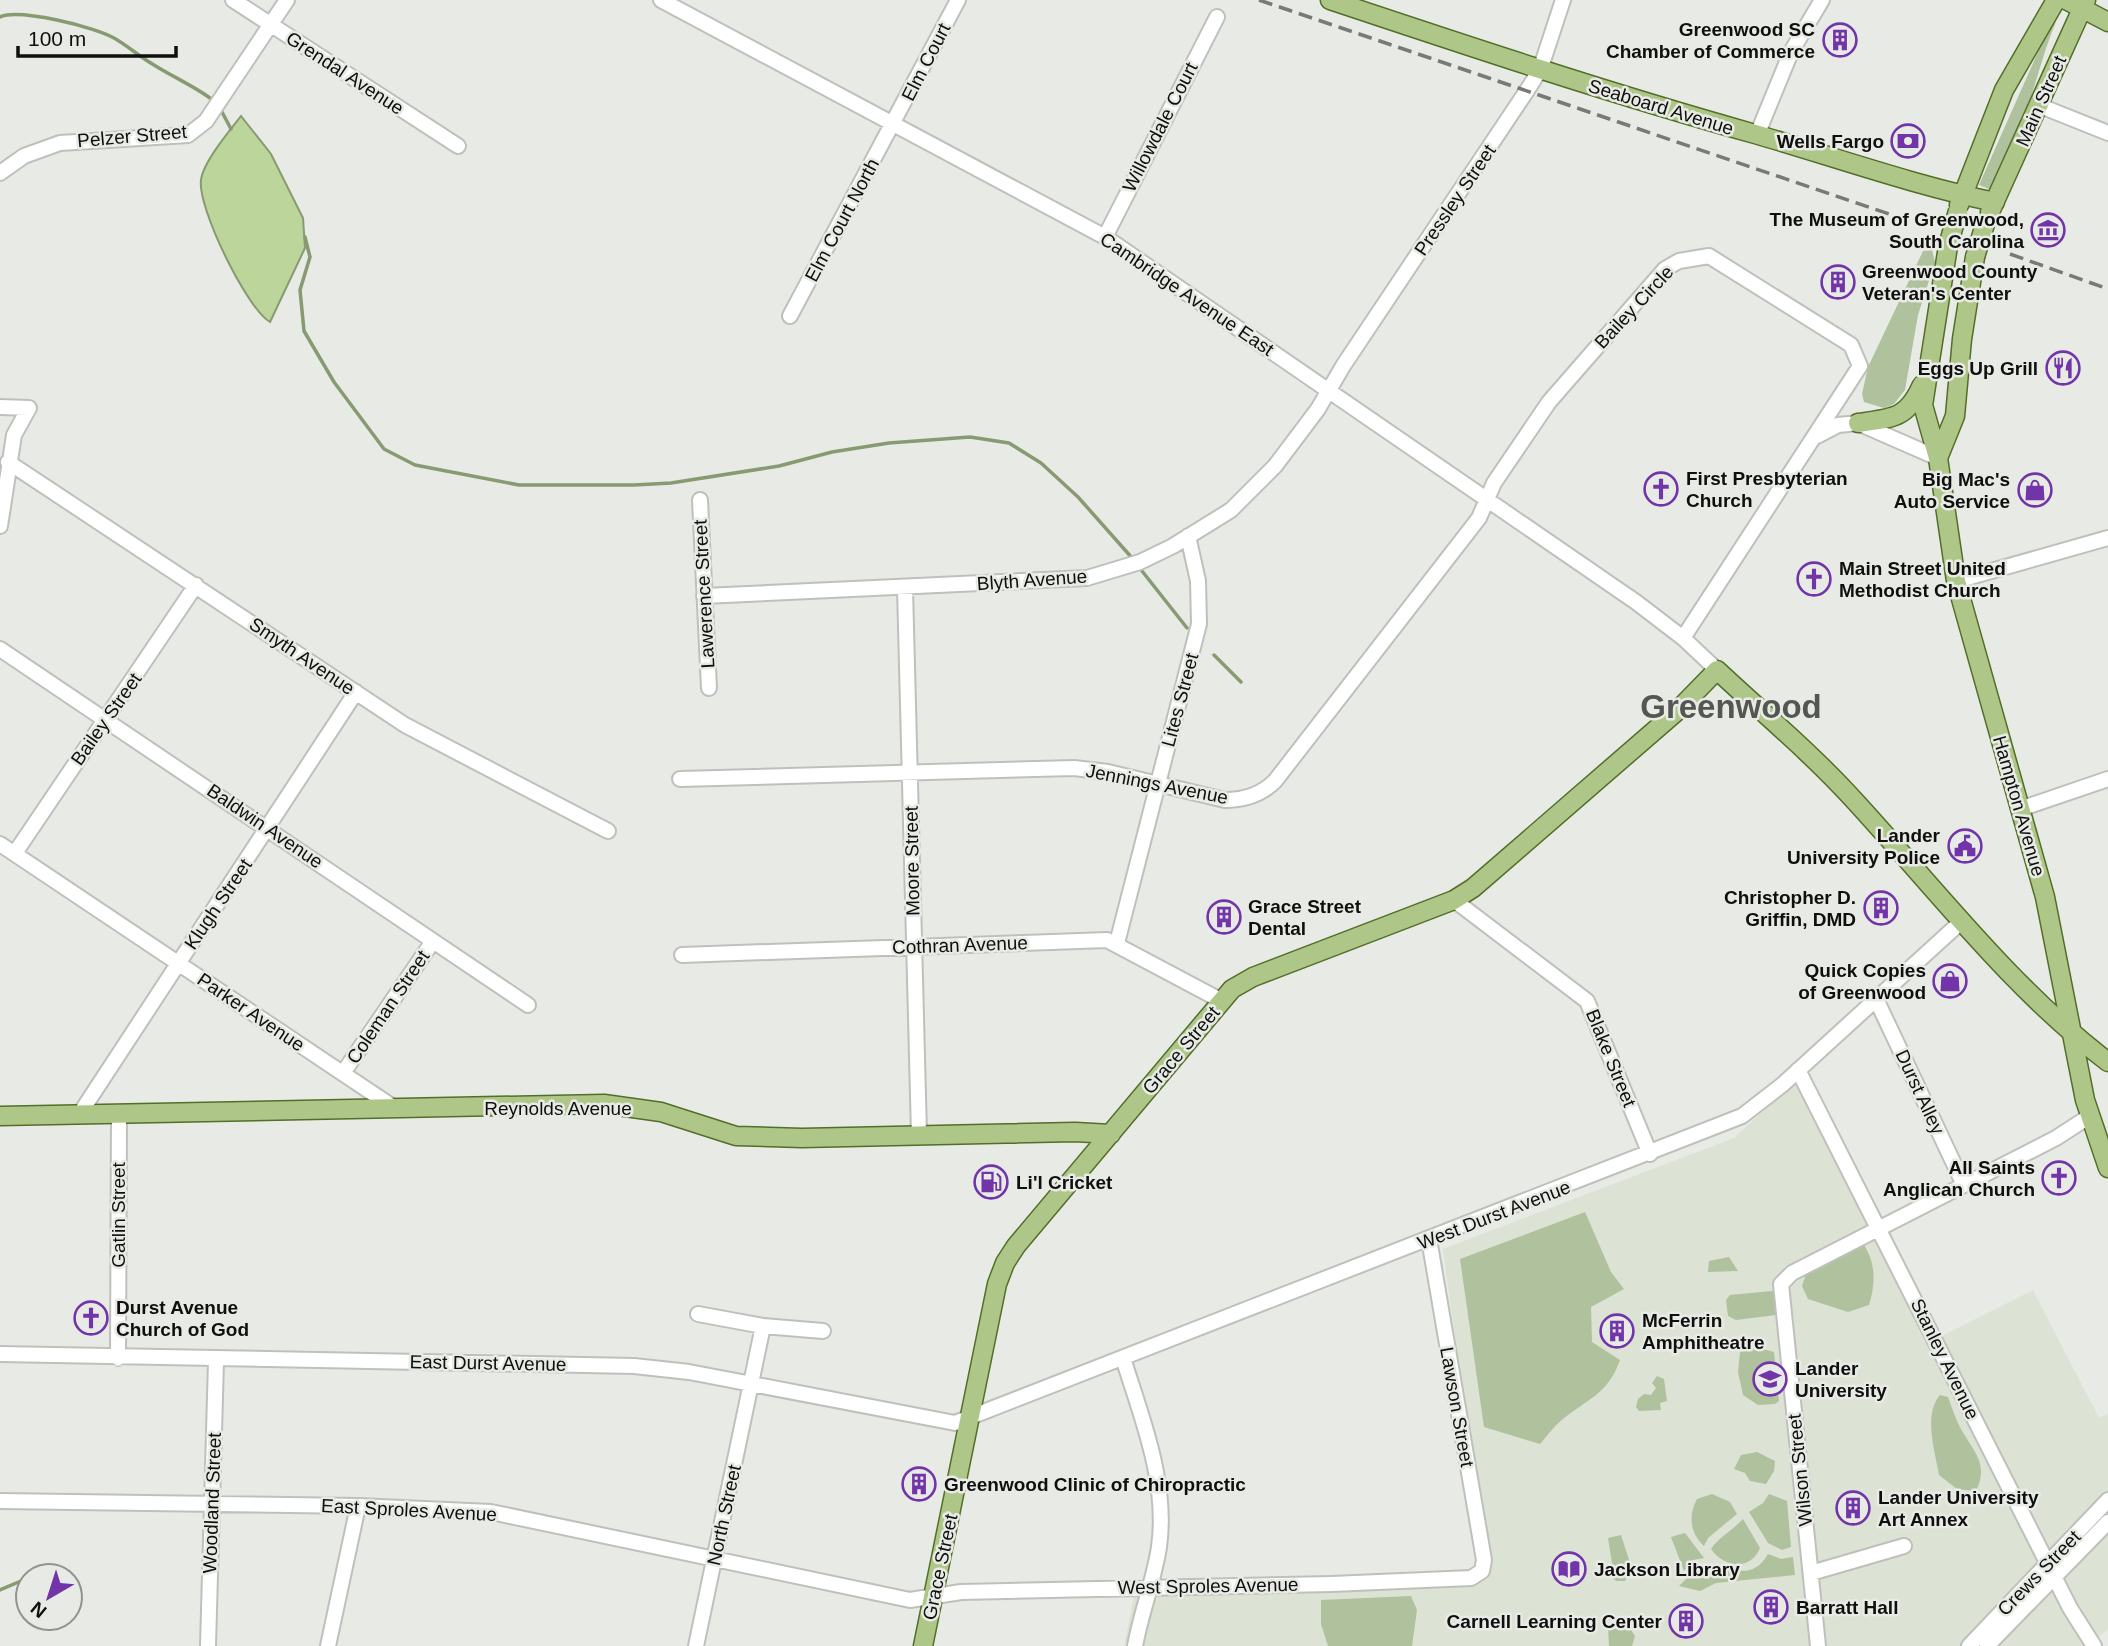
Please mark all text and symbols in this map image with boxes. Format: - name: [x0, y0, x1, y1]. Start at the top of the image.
- scale bar: [18, 14, 175, 58]
- street label: Elm Court: [897, 19, 955, 104]
- place label: Greenwood SC Chamber of Commerce: [1606, 19, 1815, 62]
- building icon: Greenwood SC Chamber of Commerce: [1821, 21, 1859, 59]
- text: 100 m: [28, 27, 86, 50]
- street label: Grendal Avenue: [282, 27, 408, 119]
- street label: Main Street: [2012, 52, 2071, 150]
- street label: Willowdale Court: [1118, 58, 1202, 195]
- street label: Seaboard Avenue: [1586, 75, 1736, 139]
- street label: Pelzer Street: [76, 121, 188, 151]
- bank icon: Wells Fargo: [1889, 122, 1927, 160]
- place label: Wells Fargo: [1777, 131, 1884, 152]
- street label: Pressley Street: [1410, 140, 1500, 259]
- street label: Elm Court North: [801, 155, 883, 285]
- place label: The Museum of Greenwood, South Carolina: [1770, 209, 2024, 252]
- museum icon: The Museum of Greenwood, South Carolina: [2029, 211, 2067, 249]
- street label: Cambridge Avenue East: [1096, 228, 1278, 360]
- street label: Bailey Circle: [1590, 261, 1678, 353]
- place label: Greenwood County Veteran's Center: [1862, 261, 2038, 304]
- building icon: Greenwood County Veteran's Center: [1819, 263, 1857, 301]
- restaurant icon: Eggs Up Grill: [2044, 349, 2082, 387]
- place label: Eggs Up Grill: [1918, 358, 2038, 379]
- place label: First Presbyterian Church: [1686, 468, 1848, 511]
- place label: Big Mac's Auto Service: [1894, 469, 2010, 512]
- church icon: First Presbyterian Church: [1642, 470, 1680, 508]
- shop icon: Big Mac's Auto Service: [2016, 471, 2054, 509]
- street label: Lawerence Street: [690, 518, 718, 669]
- place label: Main Street United Methodist Church: [1839, 558, 2006, 601]
- church icon: Main Street United Methodist Church: [1795, 560, 1833, 598]
- street label: Blyth Avenue: [976, 566, 1088, 594]
- street label: Smyth Avenue: [245, 613, 359, 699]
- street label: Lites Street: [1157, 650, 1203, 749]
- street label: Bailey Street: [67, 668, 146, 769]
- district label: Greenwood: [1640, 688, 1822, 725]
- street label: Hampton Avenue: [1989, 733, 2049, 879]
- street label: Jennings Avenue: [1084, 760, 1230, 808]
- street label: Baldwin Avenue: [203, 780, 327, 872]
- street label: Moore Street: [901, 805, 923, 916]
- place label: Lander University Police: [1787, 825, 1941, 868]
- public building icon: Lander University Police: [1946, 827, 1984, 865]
- street label: Klugh Street: [180, 854, 256, 953]
- place label: Christopher D. Griffin, DMD: [1724, 887, 1856, 930]
- building icon: Christopher D. Griffin, DMD: [1862, 889, 1900, 927]
- place label: Grace Street Dental: [1248, 896, 1362, 939]
- building icon: Grace Street Dental: [1205, 898, 1243, 936]
- street label: Cothran Avenue: [892, 932, 1028, 958]
- street label: Coleman Street: [342, 946, 434, 1068]
- place label: Quick Copies of Greenwood: [1798, 960, 1926, 1003]
- shop icon: Quick Copies of Greenwood: [1931, 962, 1969, 1000]
- street label: Parker Avenue: [194, 969, 308, 1055]
- street label: Grace Street: [1138, 1001, 1224, 1098]
- street label: Blake Street: [1582, 1006, 1640, 1111]
- street label: Durst Alley: [1891, 1046, 1949, 1138]
- street label: Reynolds Avenue: [484, 1098, 632, 1119]
- place label: All Saints Anglican Church: [1883, 1157, 2035, 1200]
- church icon: All Saints Anglican Church: [2040, 1159, 2078, 1197]
- street label: Gatlin Street: [108, 1161, 129, 1268]
- fuel station icon: Li'l Cricket: [972, 1163, 1010, 1201]
- place label: Li'l Cricket: [1016, 1172, 1113, 1193]
- street label: West Durst Avenue: [1415, 1176, 1573, 1254]
- street label: Stanley Avenue: [1907, 1295, 1983, 1423]
- place label: Durst Avenue Church of God: [116, 1297, 249, 1340]
- church icon: Durst Avenue Church of God: [72, 1299, 110, 1337]
- place label: McFerrin Amphitheatre: [1642, 1310, 1764, 1353]
- building icon: McFerrin Amphitheatre: [1598, 1312, 1636, 1350]
- street label: Lawson Street: [1436, 1345, 1478, 1469]
- street label: East Durst Avenue: [409, 1351, 567, 1375]
- place label: Lander University: [1795, 1358, 1887, 1401]
- school or university icon: Lander University: [1751, 1360, 1789, 1398]
- street label: Wilson Street: [1784, 1412, 1816, 1527]
- street label: Woodland Street: [199, 1431, 225, 1574]
- street label: North Street: [703, 1462, 745, 1567]
- building icon: Greenwood Clinic of Chiropractic: [900, 1465, 938, 1503]
- place label: Greenwood Clinic of Chiropractic: [944, 1474, 1246, 1495]
- place label: Lander University Art Annex: [1878, 1487, 2039, 1530]
- building icon: Lander University Art Annex: [1834, 1489, 1872, 1527]
- street label: East Sproles Avenue: [321, 1495, 497, 1525]
- street label: Grace Street: [919, 1511, 962, 1622]
- street label: Crews Street: [1993, 1526, 2085, 1620]
- library icon: Jackson Library: [1550, 1550, 1588, 1588]
- place label: Jackson Library: [1594, 1559, 1740, 1580]
- north arrow: [14, 1562, 84, 1632]
- street label: West Sproles Avenue: [1117, 1574, 1299, 1598]
- building icon: Barratt Hall: [1752, 1588, 1790, 1626]
- text: N: [27, 1597, 51, 1622]
- place label: Barratt Hall: [1796, 1597, 1898, 1618]
- building icon: Carnell Learning Center: [1667, 1602, 1705, 1640]
- place label: Carnell Learning Center: [1447, 1611, 1663, 1632]

